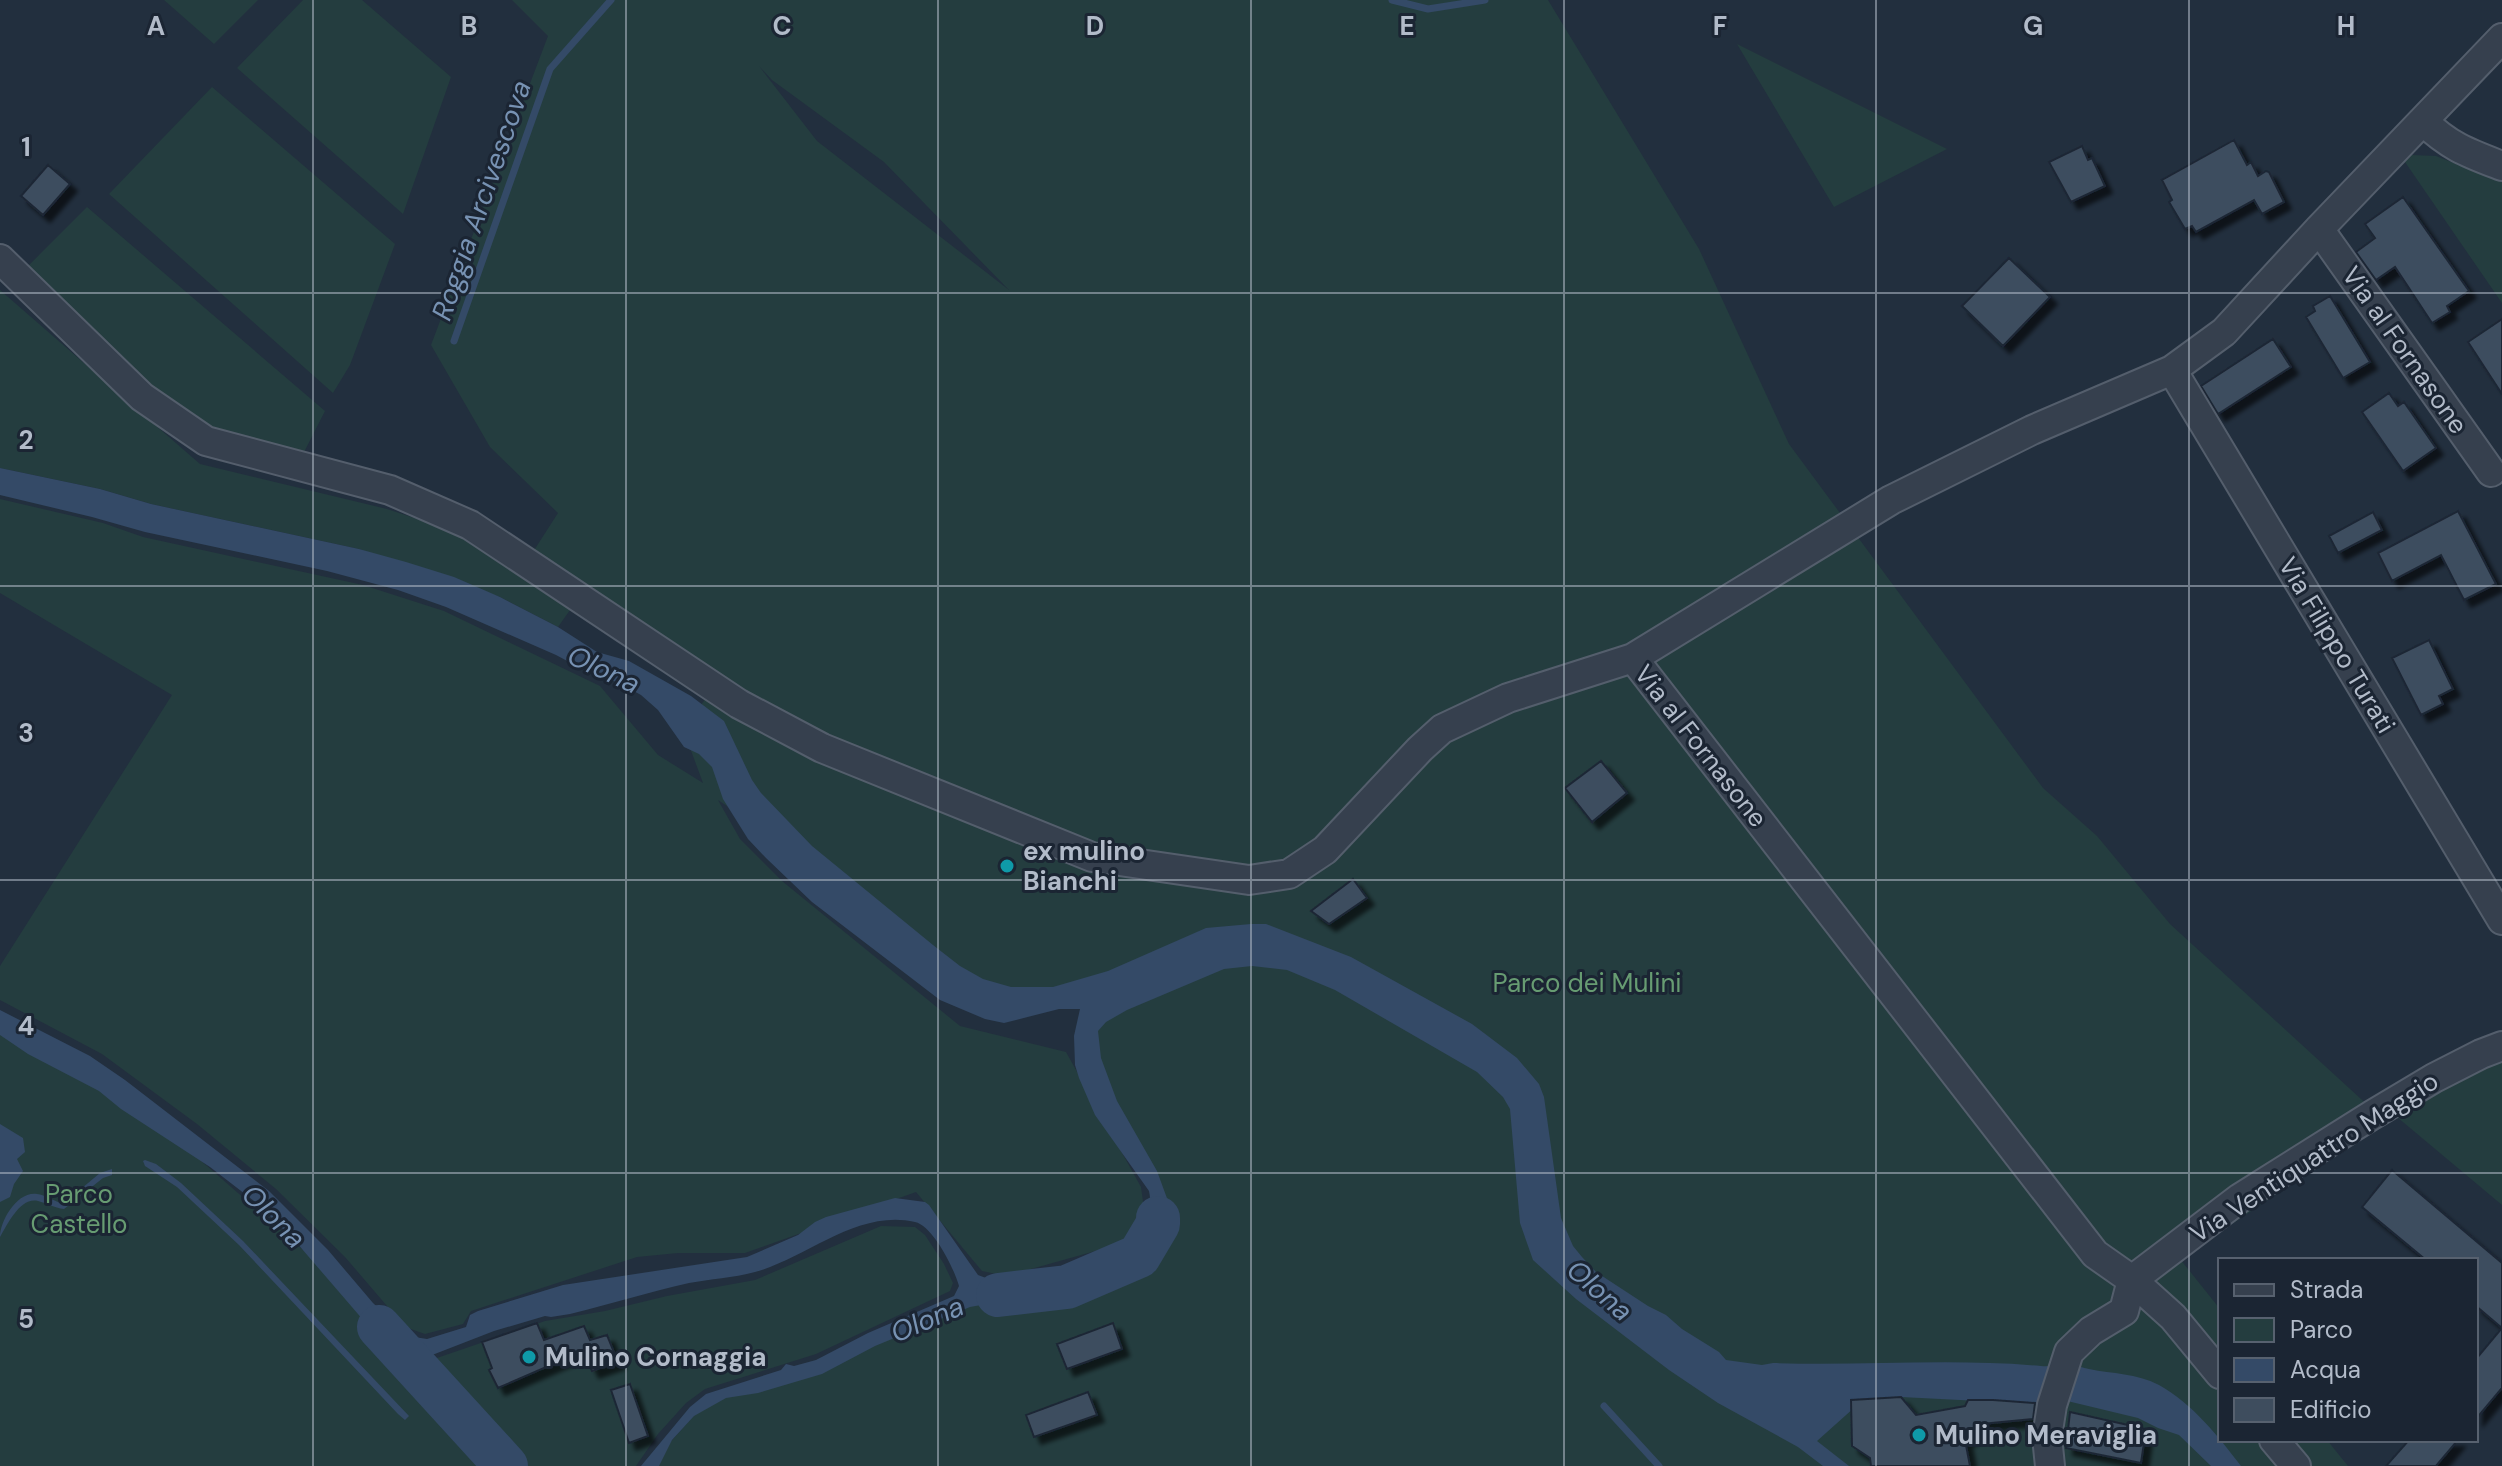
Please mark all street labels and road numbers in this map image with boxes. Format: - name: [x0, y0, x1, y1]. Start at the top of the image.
- street label: Via al Fornasone: [2335, 259, 2475, 441]
- street label: Via Filippo Turati: [2271, 551, 2403, 739]
- street label: Via al Fornasone: [1627, 658, 1775, 834]
- street label: Via Ventiquattro Maggio: [2183, 1064, 2445, 1250]

